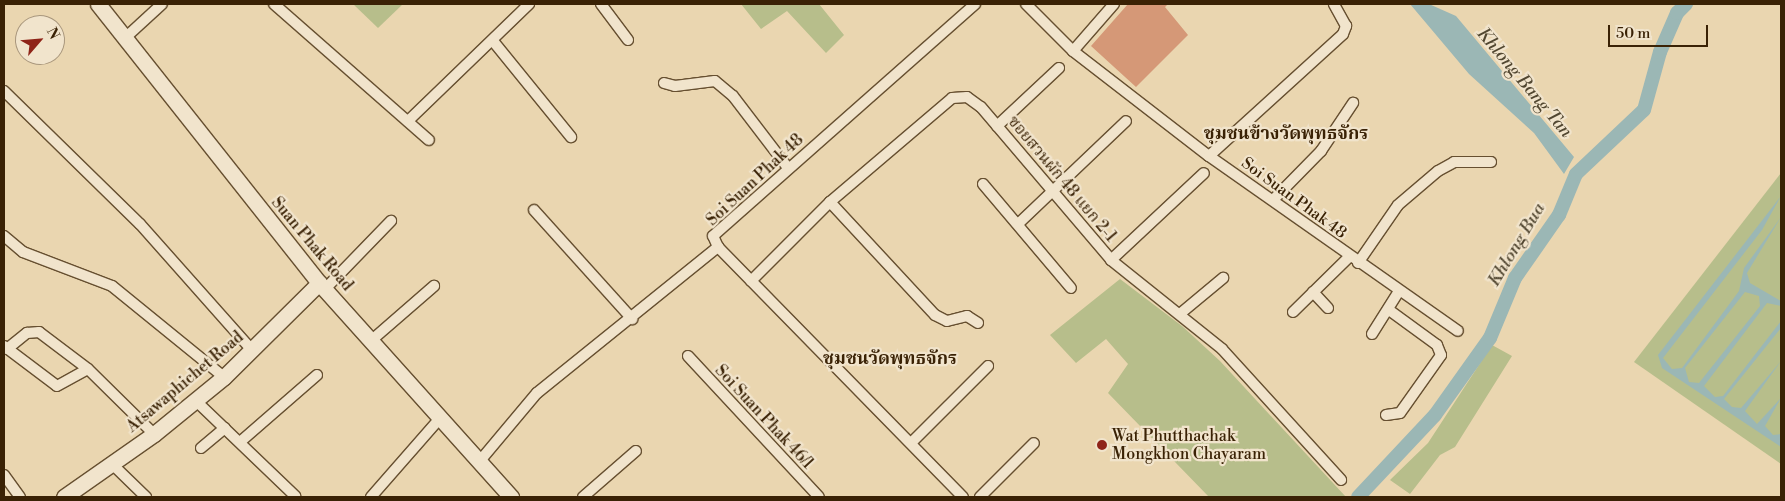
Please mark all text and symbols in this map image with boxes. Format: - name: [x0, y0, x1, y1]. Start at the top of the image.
- north arrow: [15, 15, 65, 65]
- scale bar: [1610, 15, 1710, 47]
- water label: Khlong Bang Tan: [1472, 24, 1576, 142]
- text: 50 m: [1616, 24, 1650, 43]
- text: N: [42, 25, 63, 43]
- street label: ซอยสวนผัก 48 แยก 2-1: [1004, 112, 1120, 246]
- district label: ชุมชนข้างวัดพุทธจักร: [1204, 123, 1368, 145]
- street label: Soi Suan Phak 48: [703, 130, 807, 230]
- street label: Soi Suan Phak 48: [1238, 153, 1350, 243]
- street label: Suan Phak Road: [267, 193, 357, 295]
- water label: Khlong Bua: [1484, 199, 1550, 291]
- street label: Atsawaphichet Road: [123, 328, 247, 436]
- district label: ชุมชนวัดพุทธจักร: [823, 348, 957, 370]
- street label: Soi Suan Phak 46/1: [711, 361, 817, 473]
- place label: Wat Phutthachak Mongkhon Chayaram: [1112, 426, 1266, 464]
- marker: Wat Phutthachak Mongkhon Chayaram: [1096, 439, 1108, 451]

